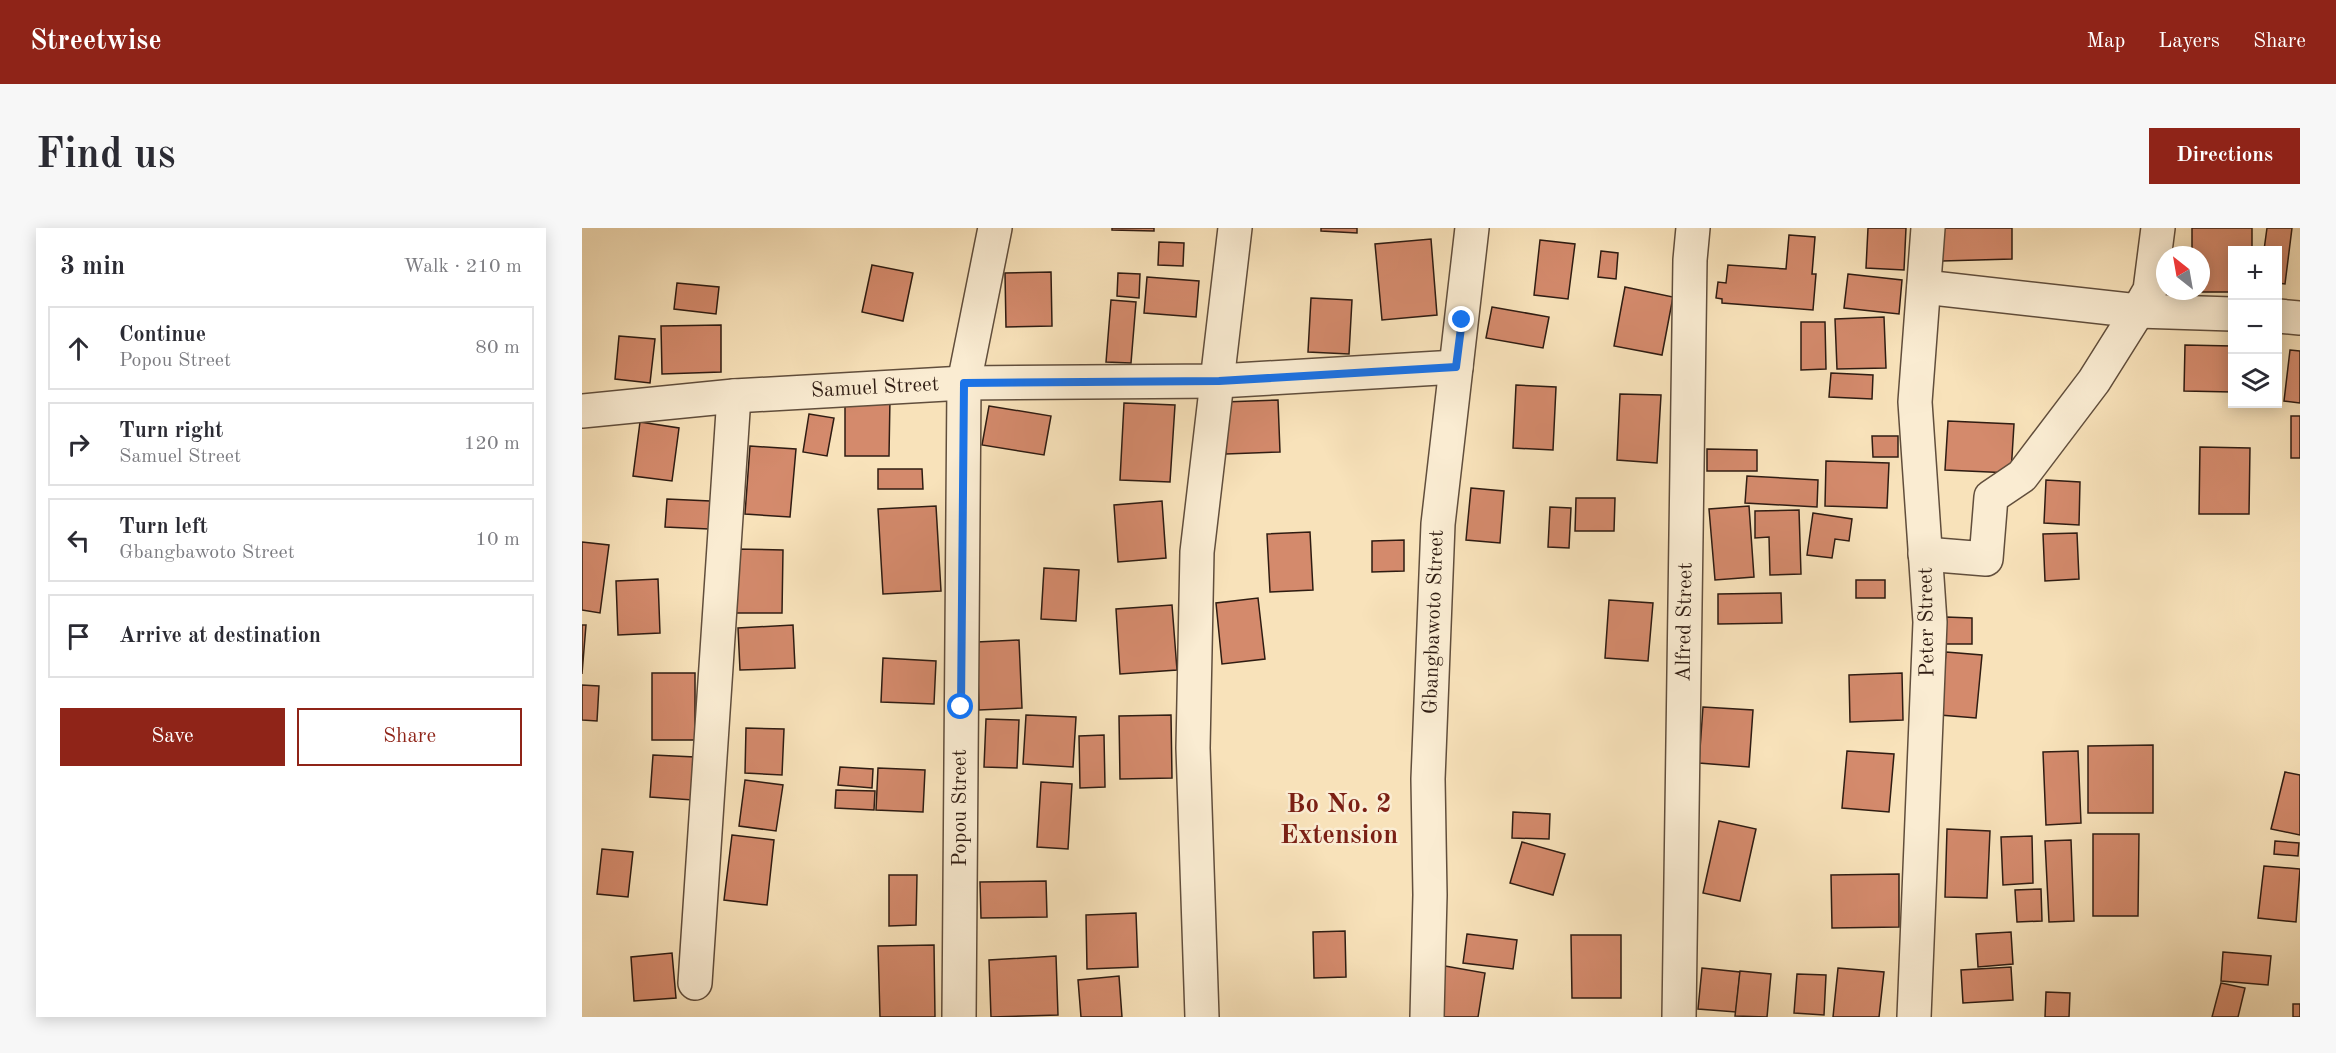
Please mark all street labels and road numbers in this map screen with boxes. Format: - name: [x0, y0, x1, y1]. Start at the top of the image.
- street label: Samuel Street: [810, 374, 940, 402]
- street label: Gbangbawoto Street: [1420, 529, 1448, 715]
- street label: Alfred Street: [1673, 562, 1697, 682]
- street label: Peter Street: [1916, 567, 1938, 677]
- street label: Popou Street: [950, 749, 971, 867]

